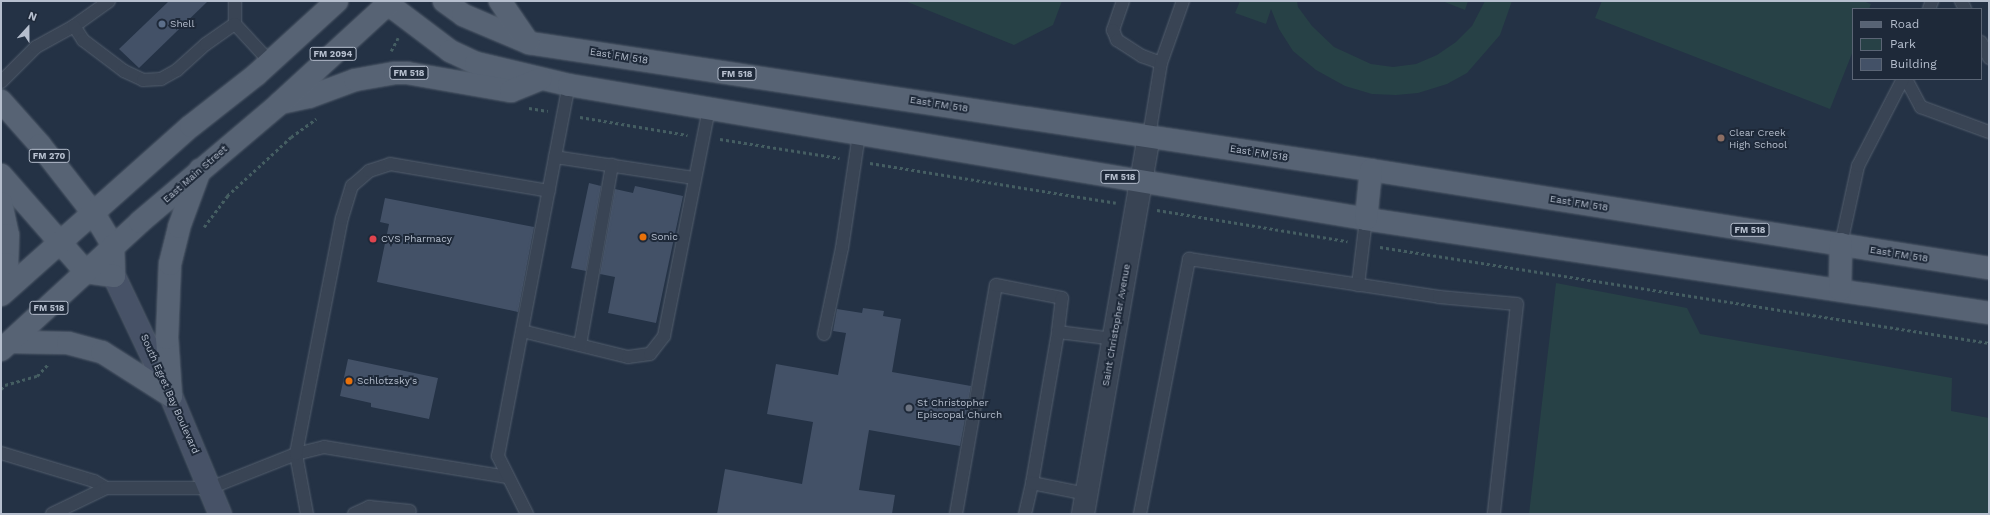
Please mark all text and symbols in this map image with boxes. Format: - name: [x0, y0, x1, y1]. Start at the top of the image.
- north arrow: [8, 8, 48, 48]
- legend: [1852, 8, 1982, 80]
- text: N: [26, 9, 39, 24]
- text: Road: [1890, 17, 1919, 31]
- place label: Shell: [170, 18, 194, 30]
- marker: Shell: [157, 19, 167, 29]
- text: Park: [1890, 37, 1916, 51]
- street label: East FM 518: [589, 45, 649, 67]
- road number: FM 2094: [309, 47, 357, 61]
- text: Building: [1890, 57, 1937, 71]
- road number: FM 518: [389, 66, 429, 80]
- road number: FM 518: [717, 67, 757, 81]
- street label: East FM 518: [909, 93, 969, 115]
- place label: Clear Creek High School: [1729, 126, 1787, 150]
- marker: Clear Creek High School: [1716, 133, 1726, 143]
- street label: East FM 518: [1229, 142, 1289, 164]
- street label: East Main Street: [160, 143, 230, 205]
- road number: FM 270: [28, 149, 70, 163]
- road number: FM 518: [1100, 170, 1140, 184]
- street label: East FM 518: [1549, 192, 1609, 214]
- road number: FM 518: [1730, 223, 1770, 237]
- place label: Sonic: [651, 231, 678, 243]
- marker: Sonic: [638, 232, 648, 242]
- place label: CVS Pharmacy: [381, 233, 452, 245]
- marker: CVS Pharmacy: [368, 234, 378, 244]
- street label: East FM 518: [1869, 243, 1929, 265]
- street label: Saint Christopher Avenue: [1099, 263, 1133, 387]
- road number: FM 518: [29, 301, 69, 315]
- street label: South Egret Bay Boulevard: [138, 332, 202, 456]
- place label: Schlotzsky's: [357, 375, 417, 387]
- marker: Schlotzsky's: [344, 376, 354, 386]
- place label: St Christopher Episcopal Church: [917, 396, 1003, 420]
- marker: St Christopher Episcopal Church: [904, 403, 914, 413]

